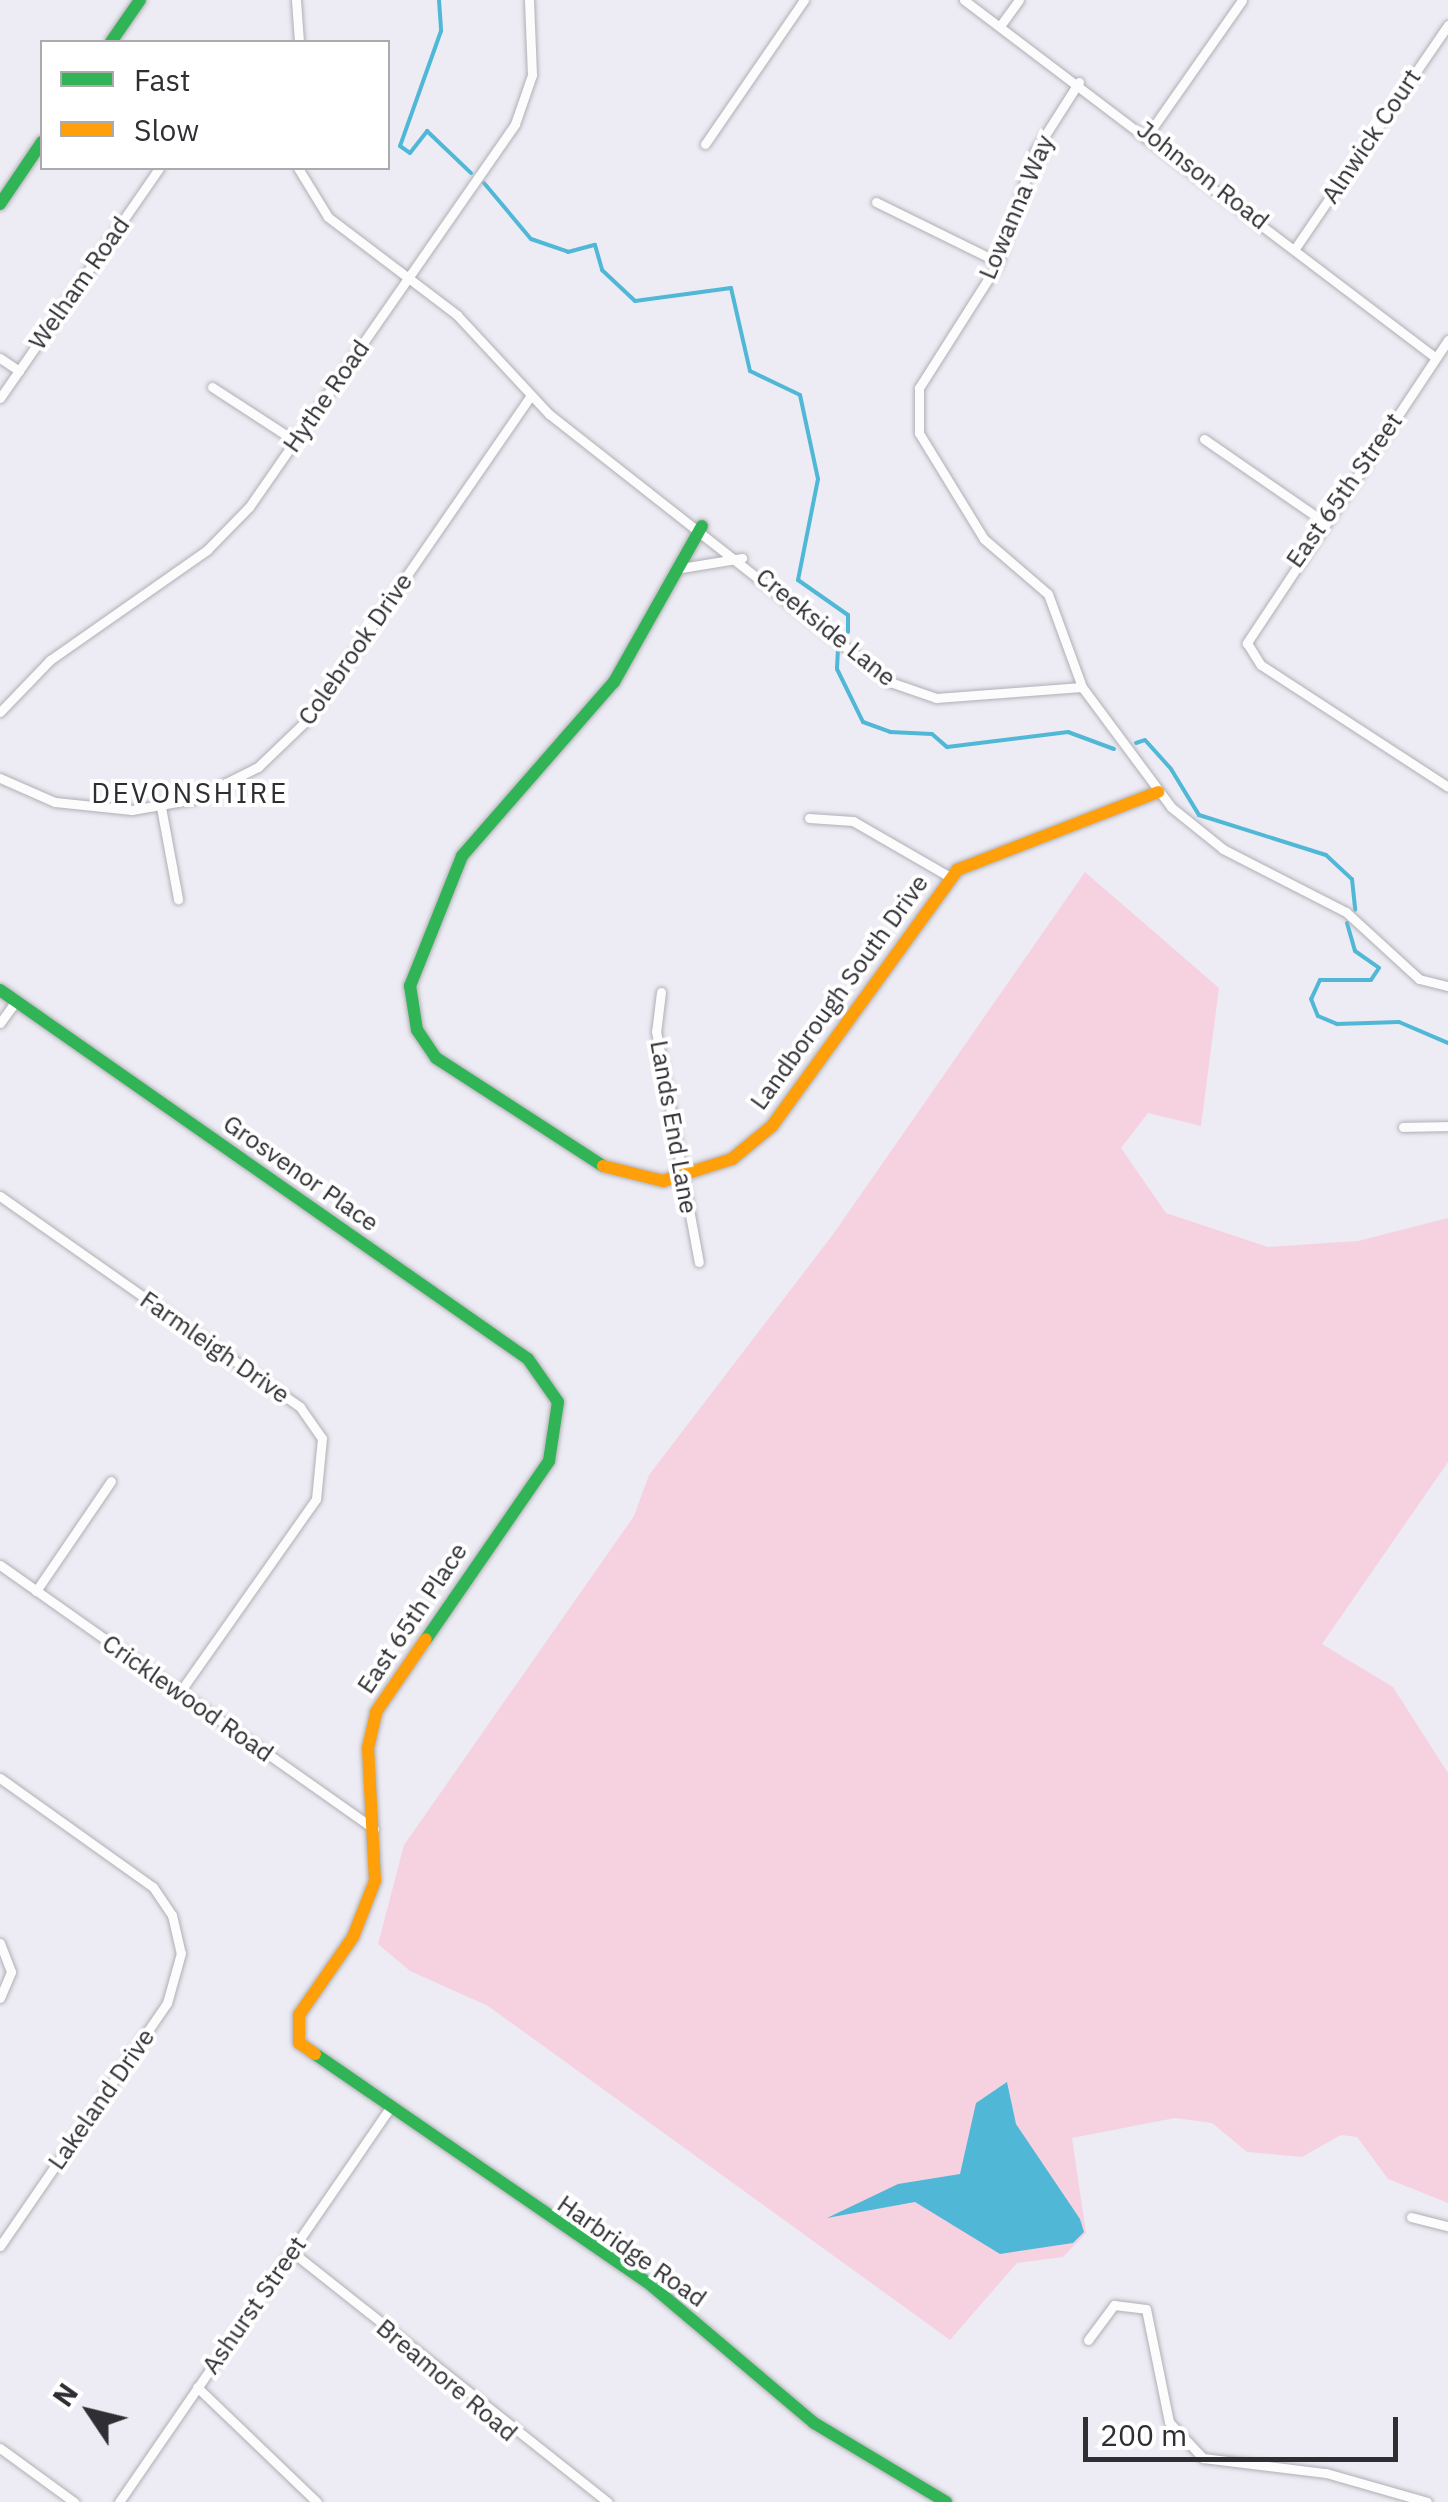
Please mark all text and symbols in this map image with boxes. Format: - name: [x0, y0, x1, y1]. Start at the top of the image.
- legend: [40, 40, 390, 170]
- text: Fast: [134, 60, 191, 99]
- street label: Alnwick Court: [1315, 63, 1427, 209]
- text: Slow: [134, 110, 199, 149]
- street label: Johnson Road: [1131, 114, 1275, 236]
- street label: Lowanna Way: [972, 130, 1060, 284]
- street label: Welham Road: [22, 211, 136, 355]
- street label: Hythe Road: [276, 334, 376, 458]
- street label: East 65th Street: [1280, 407, 1408, 573]
- street label: Creekside Lane: [750, 561, 902, 693]
- street label: Colebrook Drive: [291, 567, 419, 731]
- district label: DEVONSHIRE: [91, 776, 289, 810]
- street label: Landborough South Drive: [744, 869, 934, 1115]
- street label: Lands End Lane: [644, 1038, 704, 1216]
- street label: Grosvenor Place: [218, 1108, 384, 1238]
- street label: Farmleigh Drive: [135, 1284, 295, 1410]
- street label: East 65th Place: [351, 1537, 473, 1699]
- street label: Cricklewood Road: [97, 1628, 279, 1768]
- street label: Lakeland Drive: [41, 2023, 161, 2175]
- street label: Harbridge Road: [552, 2189, 712, 2313]
- street label: Ashurst Street: [196, 2230, 312, 2380]
- street label: Breamore Road: [371, 2312, 523, 2448]
- north arrow: [40, 2362, 140, 2462]
- text: N: [44, 2376, 86, 2413]
- scale bar: [1088, 2397, 1403, 2459]
- text: 200 m: [1100, 2415, 1187, 2454]

